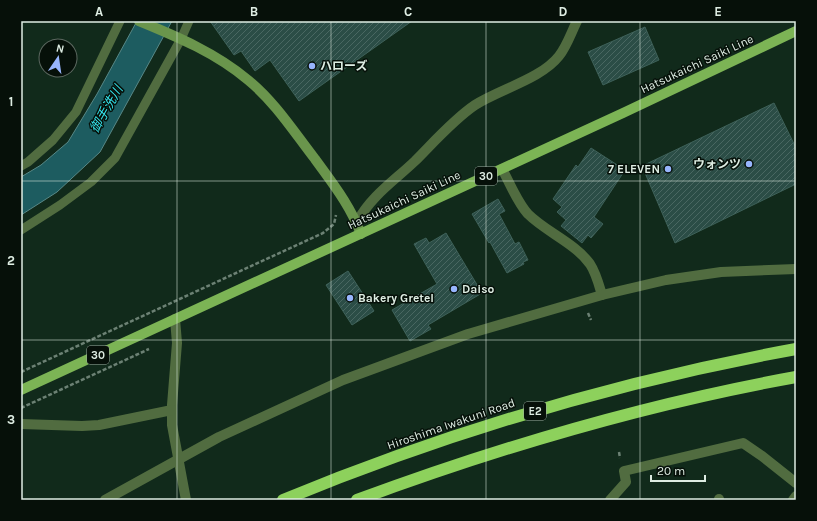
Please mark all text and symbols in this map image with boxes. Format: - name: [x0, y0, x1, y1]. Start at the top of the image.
- text: A: [95, 4, 103, 19]
- text: B: [250, 4, 258, 19]
- text: C: [404, 4, 412, 19]
- text: D: [559, 4, 568, 19]
- text: E: [714, 4, 722, 19]
- street label: Hatsukaichi Saiki Line: [638, 32, 756, 96]
- north arrow: [38, 38, 78, 78]
- text: N: [55, 42, 65, 56]
- place label: ハローズ: [320, 59, 367, 73]
- marker: ハローズ: [307, 61, 317, 71]
- water label: 御手洗川: [87, 81, 126, 135]
- text: 1: [9, 94, 13, 109]
- place label: ウォンツ: [693, 157, 741, 171]
- marker: ウォンツ: [744, 159, 754, 169]
- place label: 7 ELEVEN: [608, 162, 660, 176]
- marker: 7 ELEVEN: [663, 164, 673, 174]
- road number: 30: [475, 167, 497, 185]
- street label: Hatsukaichi Saiki Line: [345, 168, 463, 232]
- text: 2: [7, 253, 15, 268]
- place label: Daiso: [462, 282, 495, 296]
- marker: Daiso: [449, 284, 459, 294]
- place label: Bakery Gretel: [358, 291, 434, 305]
- marker: Bakery Gretel: [345, 293, 355, 303]
- road number: 30: [87, 346, 109, 364]
- street label: Hiroshima Iwakuni Road: [385, 396, 517, 452]
- road number: E2: [524, 402, 546, 420]
- text: 3: [7, 412, 15, 427]
- scale bar: [651, 457, 705, 483]
- text: 20 m: [657, 464, 685, 478]

